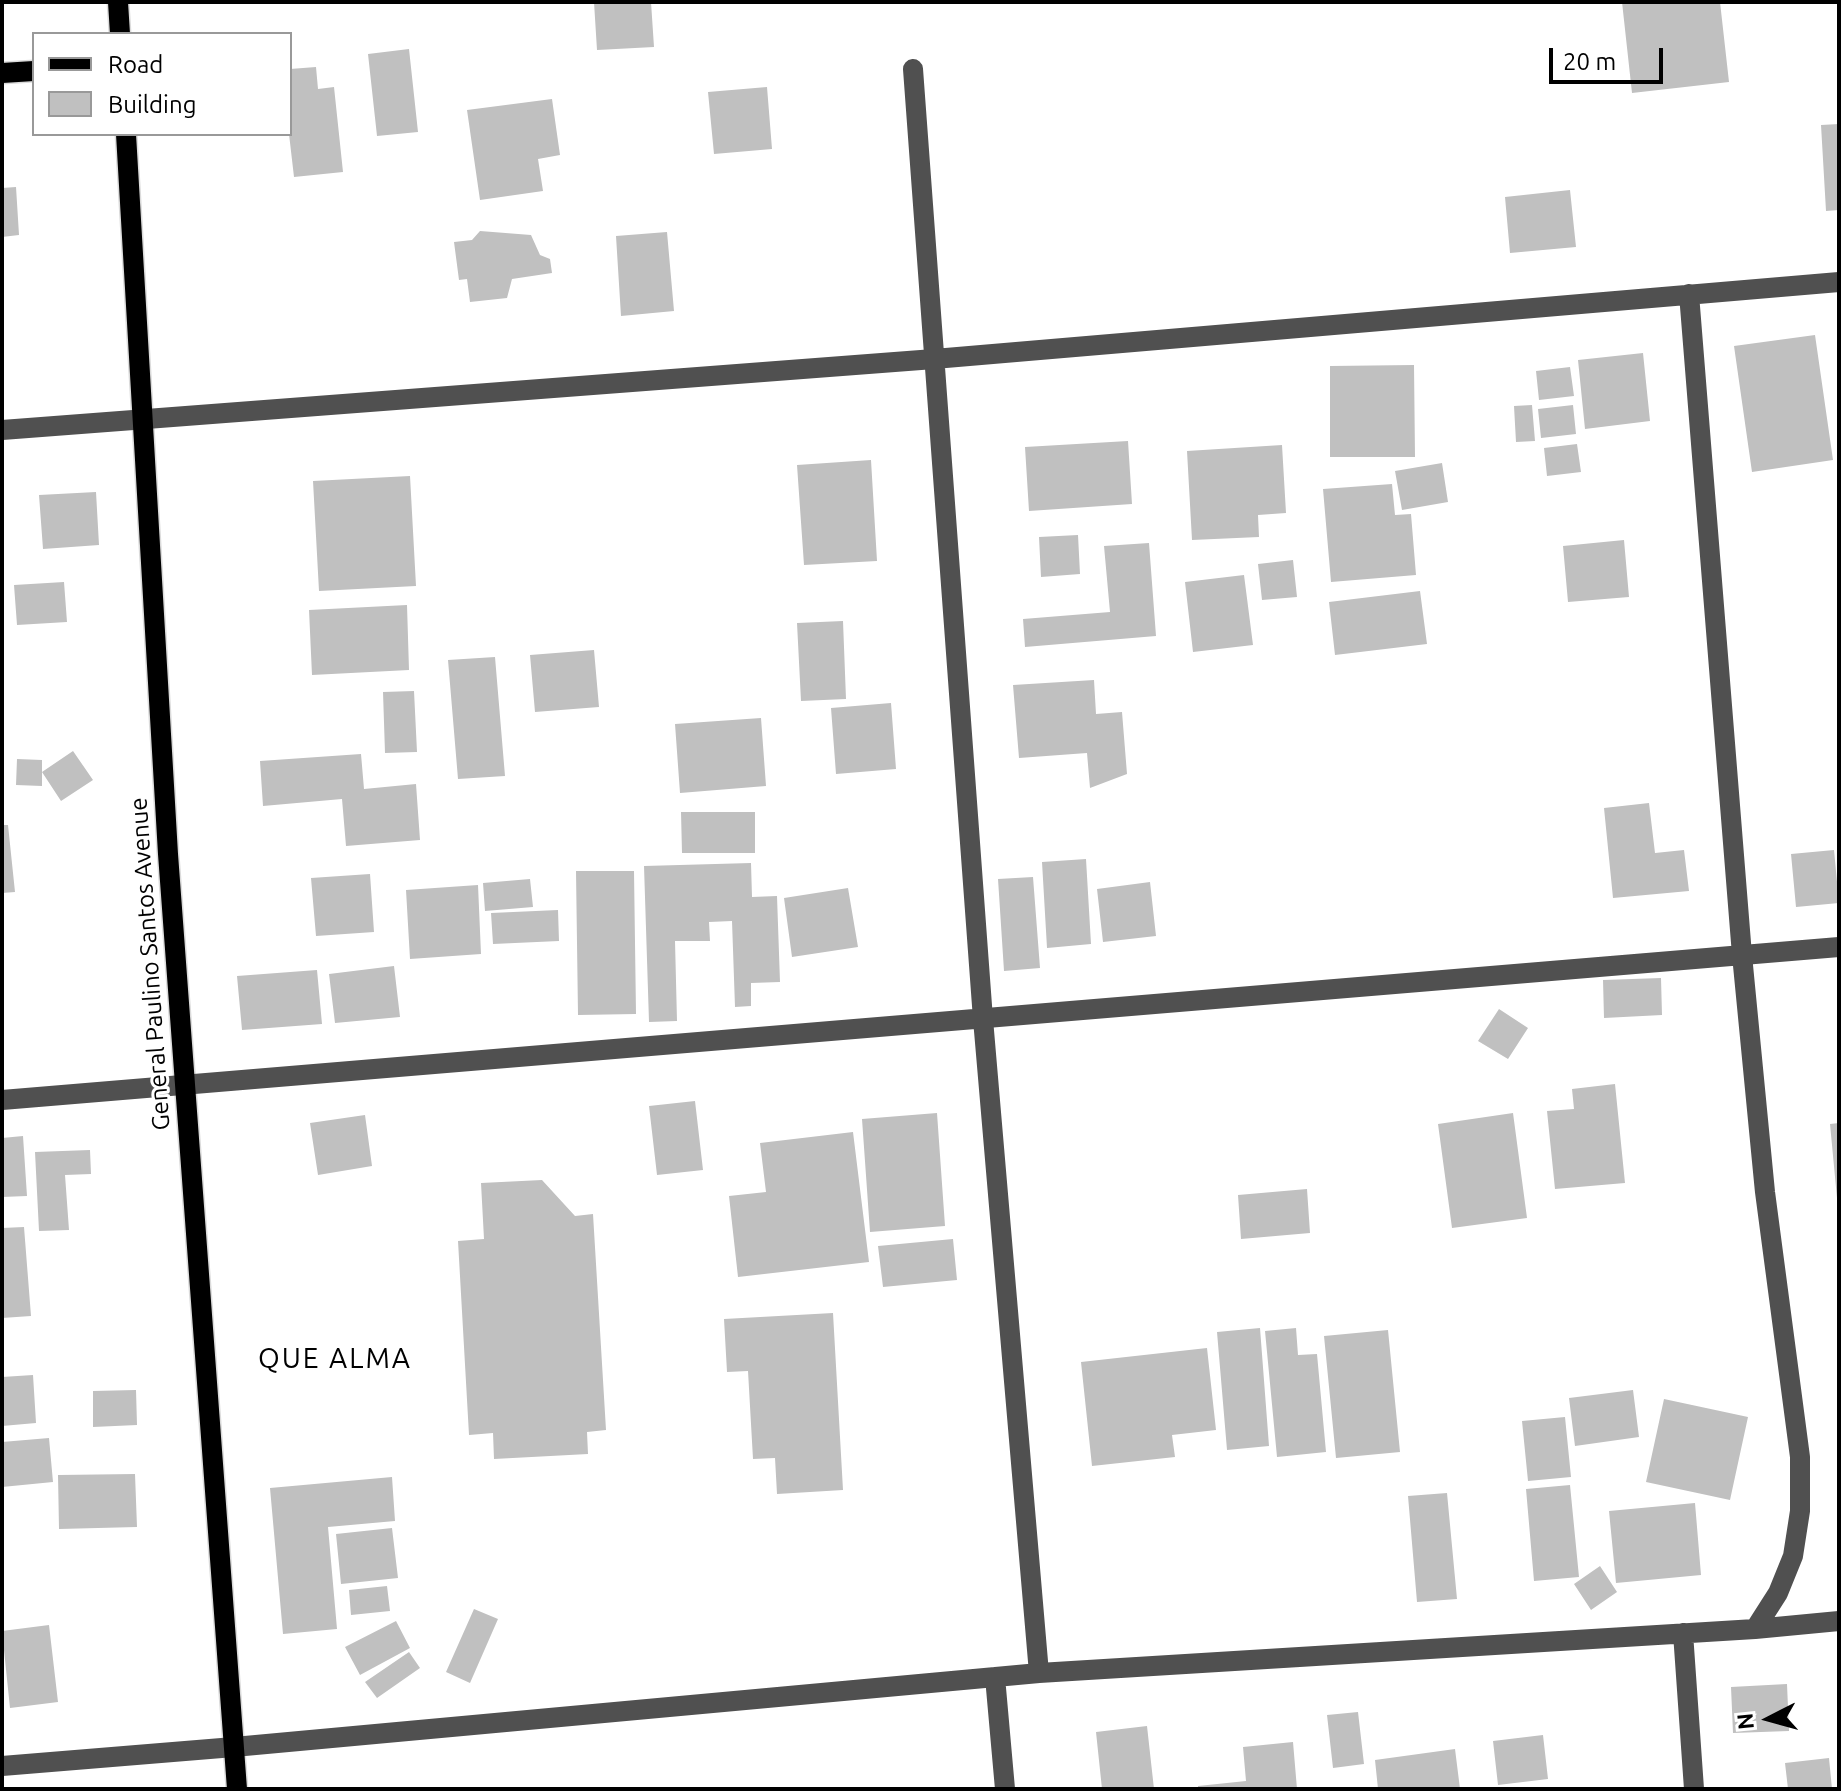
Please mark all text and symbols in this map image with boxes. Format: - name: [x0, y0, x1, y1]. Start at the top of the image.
- legend: [32, 32, 292, 136]
- scale bar: [1553, 32, 1667, 82]
- text: 20 m: [1563, 48, 1616, 75]
- text: Road: [108, 51, 163, 78]
- text: Building: [108, 91, 196, 118]
- street label: General Paulino Santos Avenue: [124, 797, 176, 1131]
- district label: QUE ALMA: [258, 1342, 412, 1376]
- north arrow: [1729, 1679, 1809, 1759]
- text: N: [1731, 1712, 1758, 1731]

